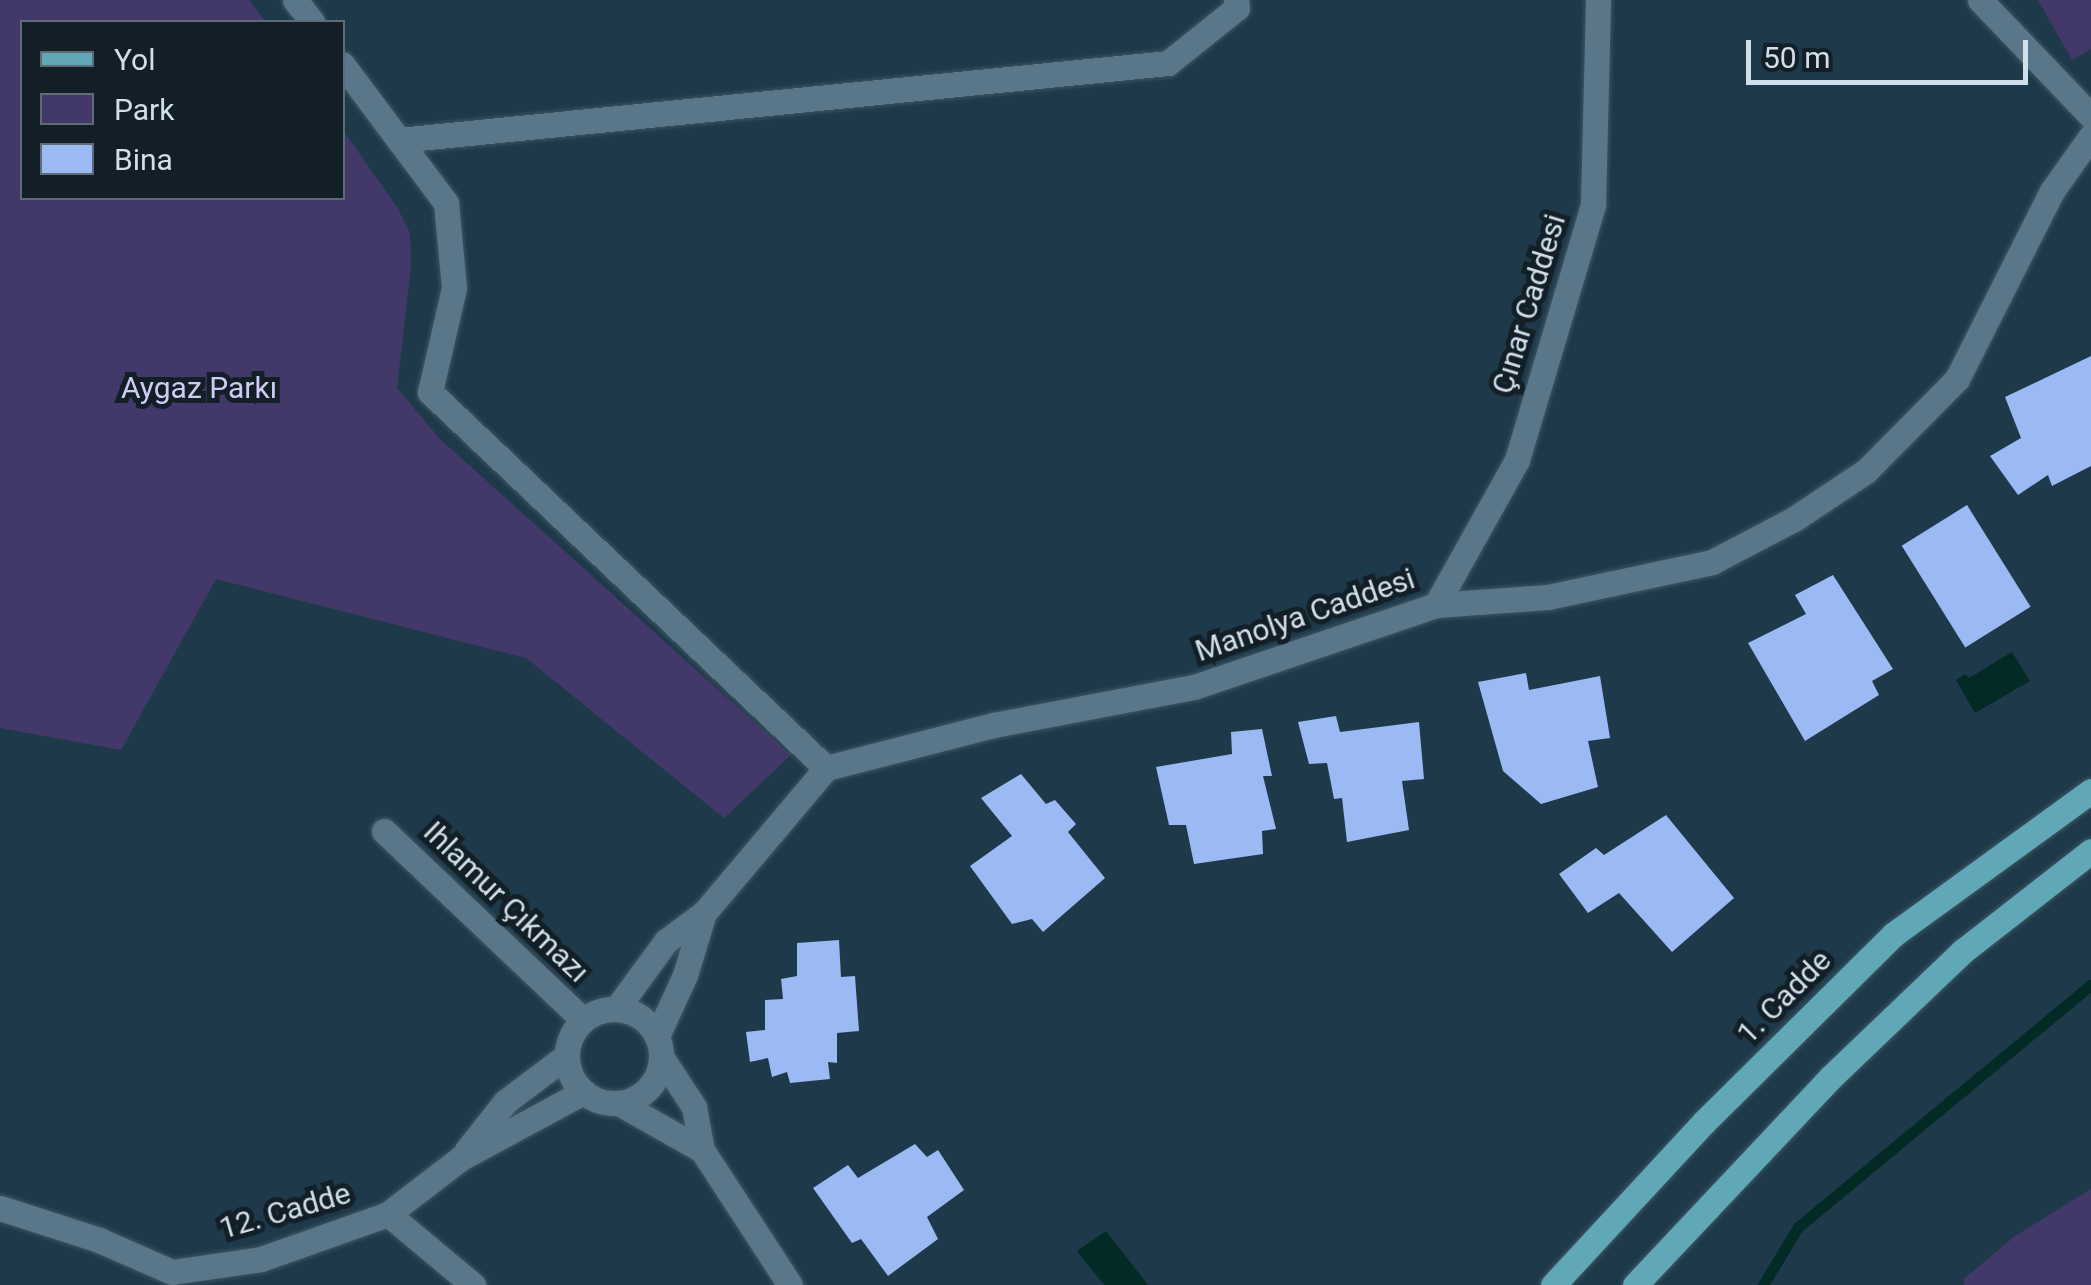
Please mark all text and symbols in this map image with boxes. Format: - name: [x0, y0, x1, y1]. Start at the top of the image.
- legend: [20, 20, 345, 200]
- scale bar: [1751, 20, 2034, 82]
- text: 50 m: [1763, 40, 1830, 75]
- text: Yol: [114, 42, 155, 77]
- text: Park: [114, 92, 174, 127]
- text: Bina: [114, 142, 173, 177]
- street label: Çınar Caddesi: [1485, 210, 1573, 398]
- park label: Aygaz Parkı: [121, 370, 277, 406]
- street label: Manolya Caddesi: [1191, 561, 1419, 669]
- street label: Ihlamur Çıkmazı: [416, 814, 596, 990]
- street label: 1. Cadde: [1730, 943, 1838, 1051]
- street label: 12. Cadde: [215, 1175, 355, 1247]

